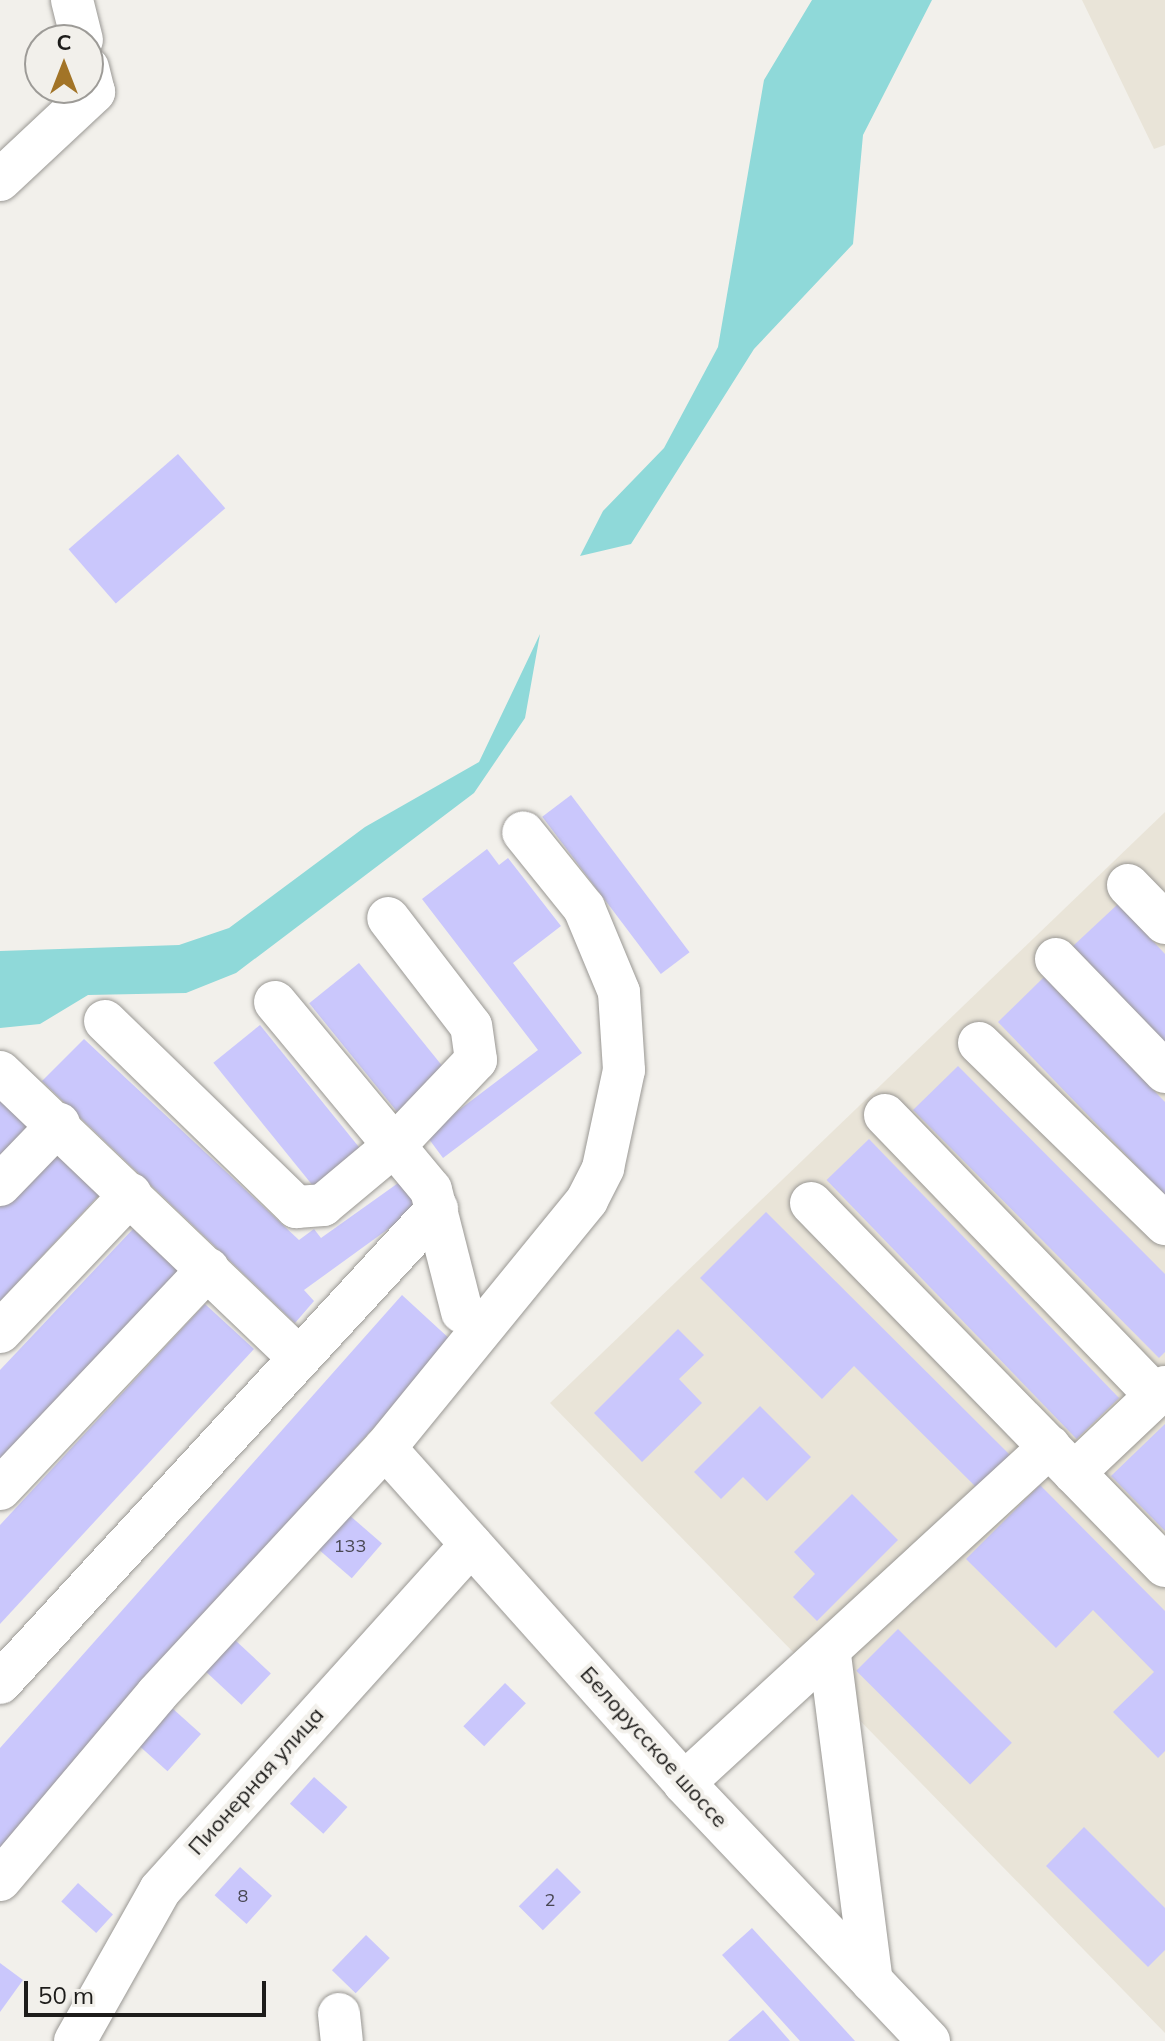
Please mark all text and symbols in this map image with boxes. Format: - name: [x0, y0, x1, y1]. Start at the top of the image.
- north arrow: [24, 24, 104, 104]
- text: С: [56, 28, 72, 56]
- house number: 133: [334, 1535, 366, 1557]
- street label: Белорусское шоссе: [575, 1661, 733, 1833]
- street label: Пионерная улица: [183, 1702, 329, 1860]
- house number: 8: [238, 1885, 248, 1907]
- house number: 2: [545, 1889, 555, 1911]
- scale bar: [28, 1965, 270, 2015]
- text: 50 m: [38, 1980, 94, 2010]

